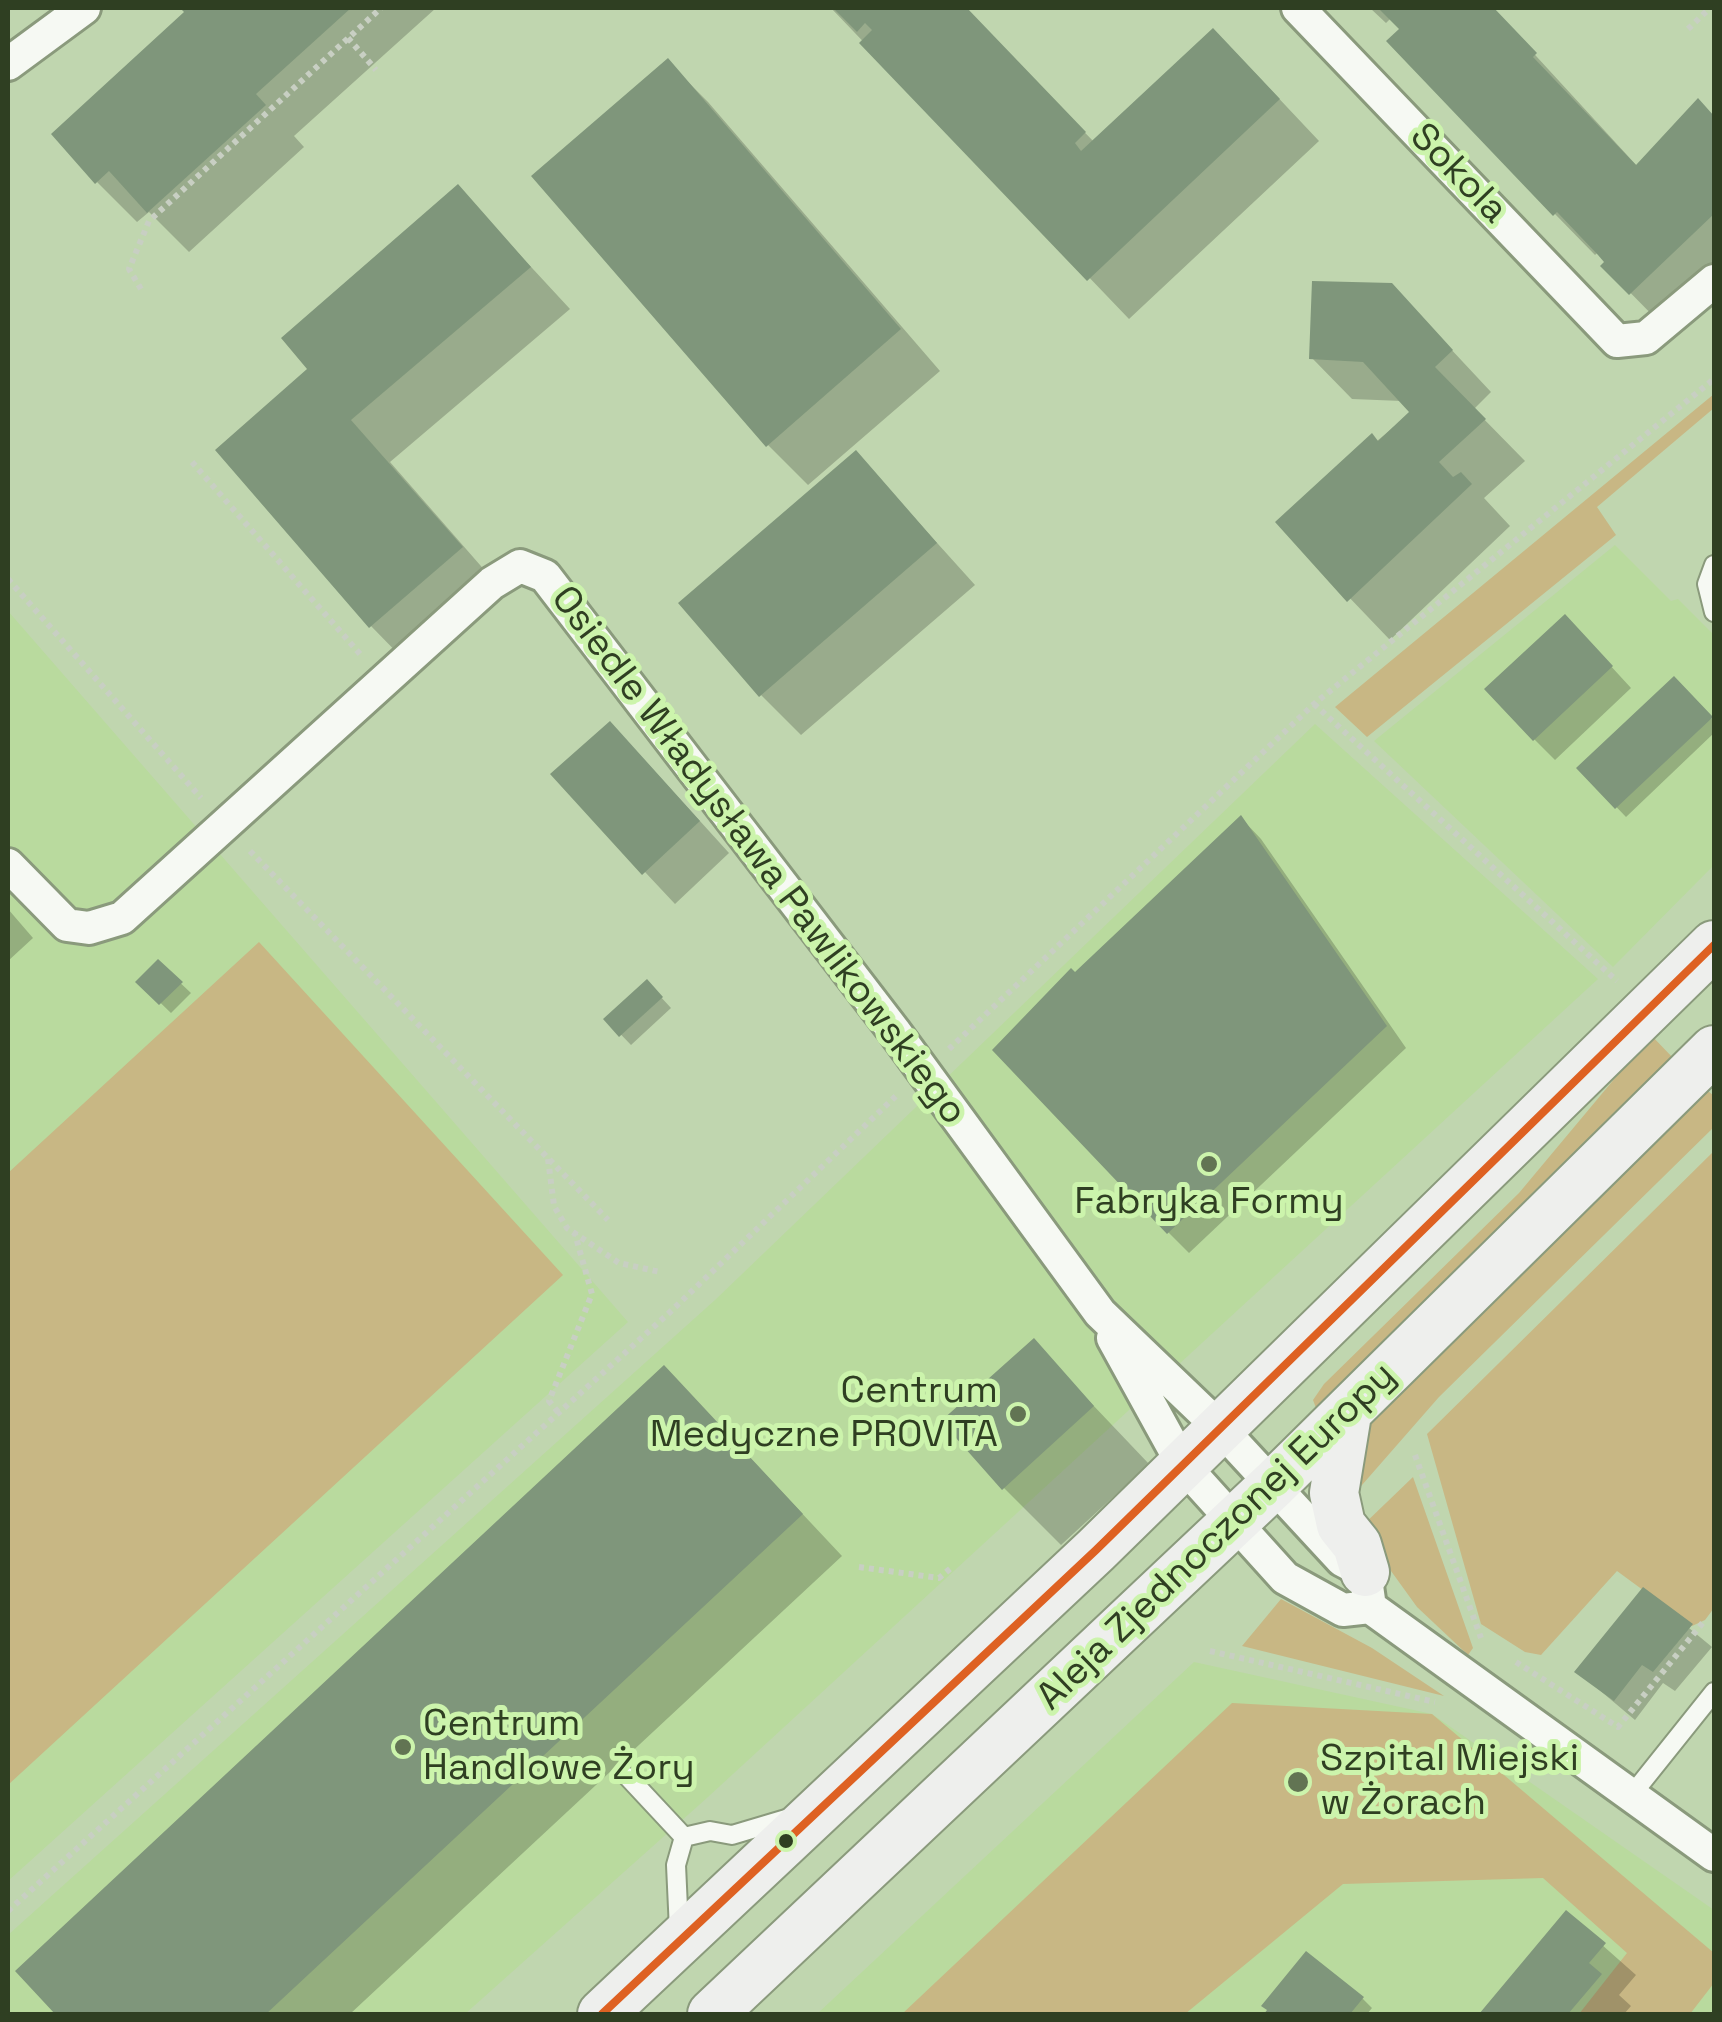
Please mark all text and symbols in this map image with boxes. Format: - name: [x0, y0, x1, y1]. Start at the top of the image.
- street label: Sokola: [1400, 115, 1516, 233]
- street label: Osiedle Władysława Pawlikowskiego: [540, 578, 976, 1134]
- marker: Fabryka Formy: [1198, 1153, 1220, 1175]
- place label: Fabryka Formy: [1074, 1180, 1344, 1226]
- street label: Aleja Zjednoczonej Europy: [1028, 1354, 1406, 1720]
- place label: Centrum Medyczne PROVITA: [650, 1369, 998, 1458]
- marker: Centrum Medyczne PROVITA: [1007, 1403, 1029, 1425]
- place label: Centrum Handlowe Żory: [423, 1702, 695, 1792]
- marker: Centrum Handlowe Żory: [392, 1736, 414, 1758]
- place label: Szpital Miejski w Żorach: [1320, 1737, 1579, 1826]
- marker: Szpital Miejski w Żorach: [1285, 1769, 1311, 1795]
- unlabelled marker: [776, 1831, 796, 1851]

